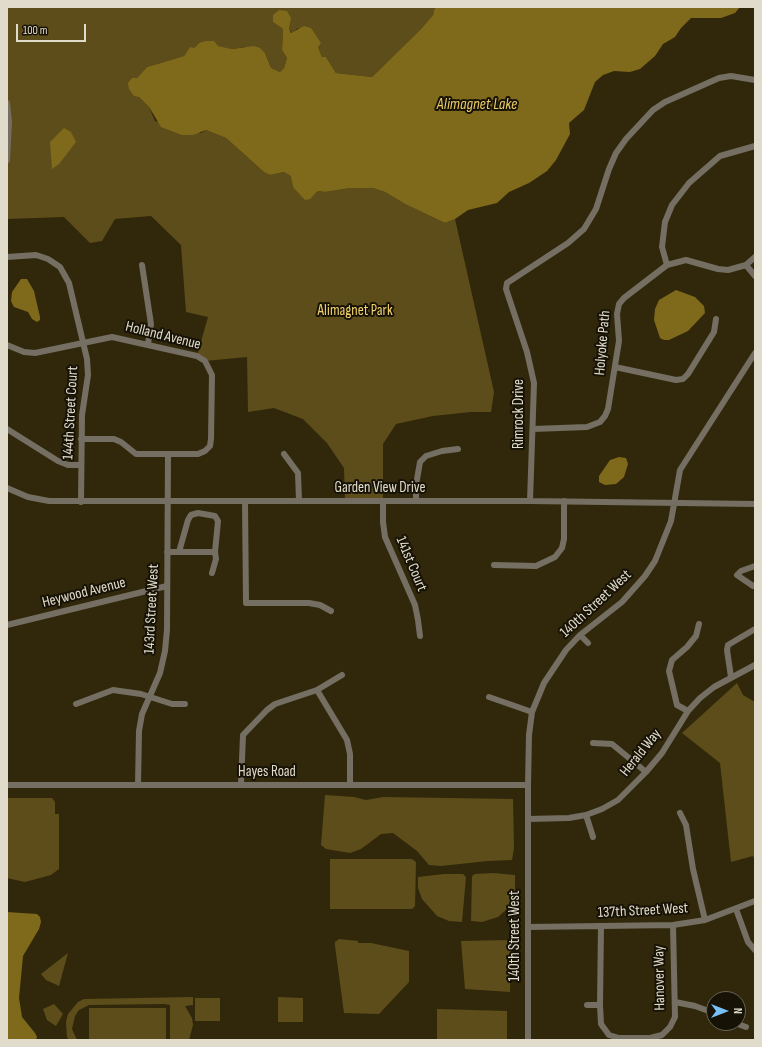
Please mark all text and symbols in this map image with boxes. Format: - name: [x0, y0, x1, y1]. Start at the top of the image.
- scale bar: [18, 16, 88, 42]
- text: 100 m: [23, 23, 48, 38]
- water label: Alimagnet Lake: [437, 95, 517, 115]
- park label: Alimagnet Park: [317, 302, 393, 320]
- street label: Holyoke Path: [591, 310, 615, 376]
- street label: Holland Avenue: [123, 318, 203, 354]
- street label: 144th Street Court: [60, 366, 82, 460]
- street label: Rimrock Drive: [510, 379, 528, 449]
- street label: Garden View Drive: [335, 479, 425, 497]
- street label: 141st Court: [391, 534, 431, 594]
- street label: 143rd Street West: [141, 564, 163, 654]
- street label: 140th Street West: [557, 566, 635, 642]
- street label: Heywood Avenue: [40, 574, 128, 612]
- street label: Herald Way: [616, 726, 666, 780]
- street label: Hayes Road: [238, 763, 296, 781]
- street label: 140th Street West: [506, 890, 524, 982]
- street label: 137th Street West: [597, 900, 689, 922]
- street label: Hanover Way: [650, 945, 670, 1011]
- north arrow: [706, 991, 746, 1031]
- text: N: [731, 1008, 744, 1014]

